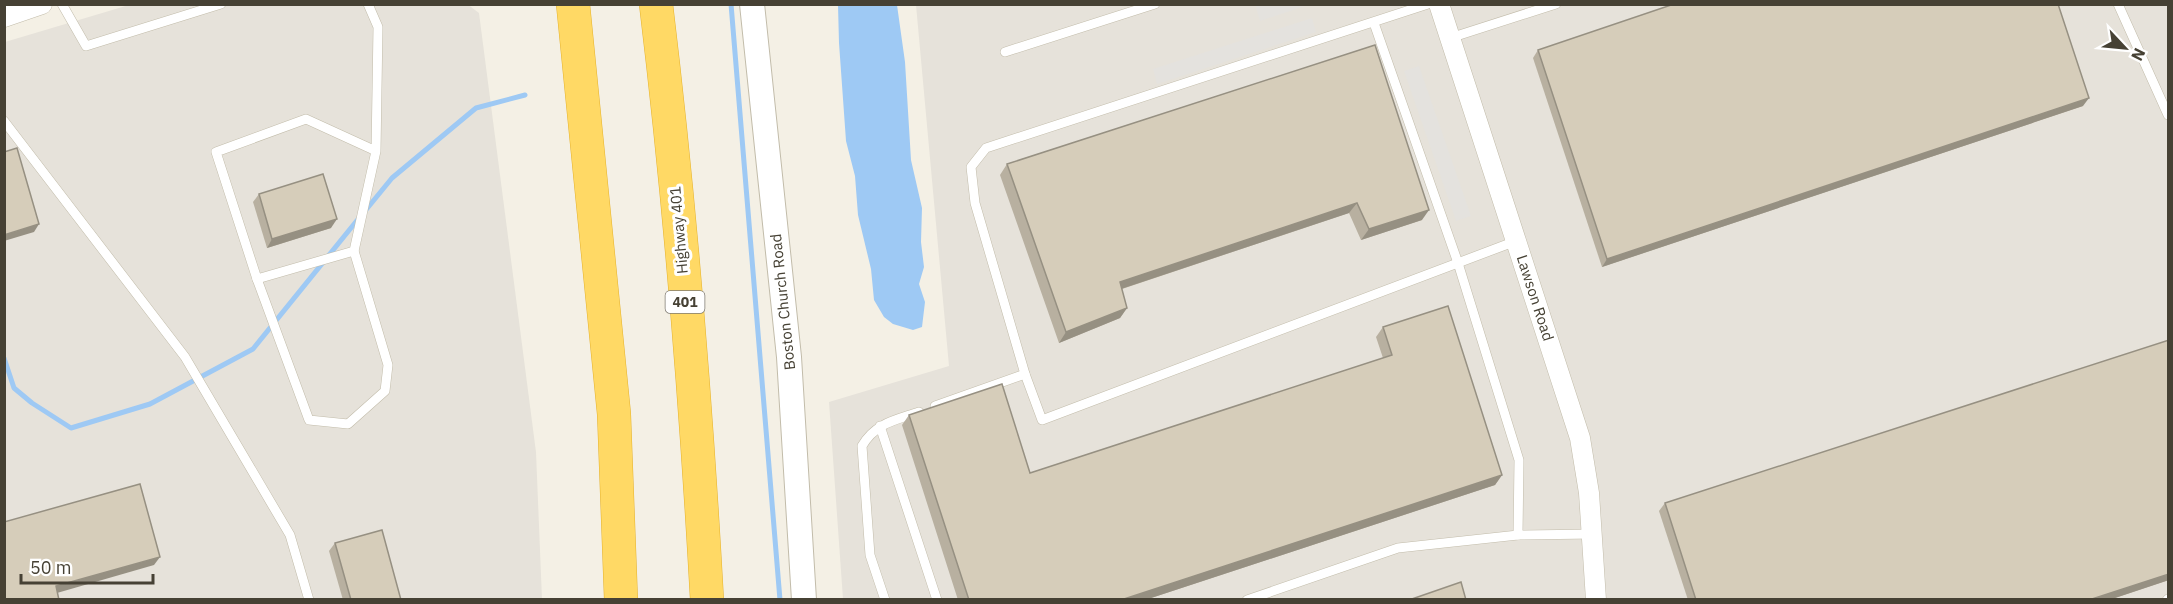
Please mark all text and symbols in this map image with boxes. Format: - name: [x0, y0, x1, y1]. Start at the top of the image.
- north arrow: [2095, 18, 2155, 78]
- text: N: [2127, 45, 2150, 64]
- street label: Highway 401: [665, 185, 692, 275]
- street label: Boston Church Road: [766, 233, 799, 371]
- street label: Lawson Road: [1513, 252, 1558, 343]
- road number: 401: [666, 291, 704, 313]
- scale bar: [21, 547, 153, 585]
- text: 50 m: [30, 556, 72, 579]

